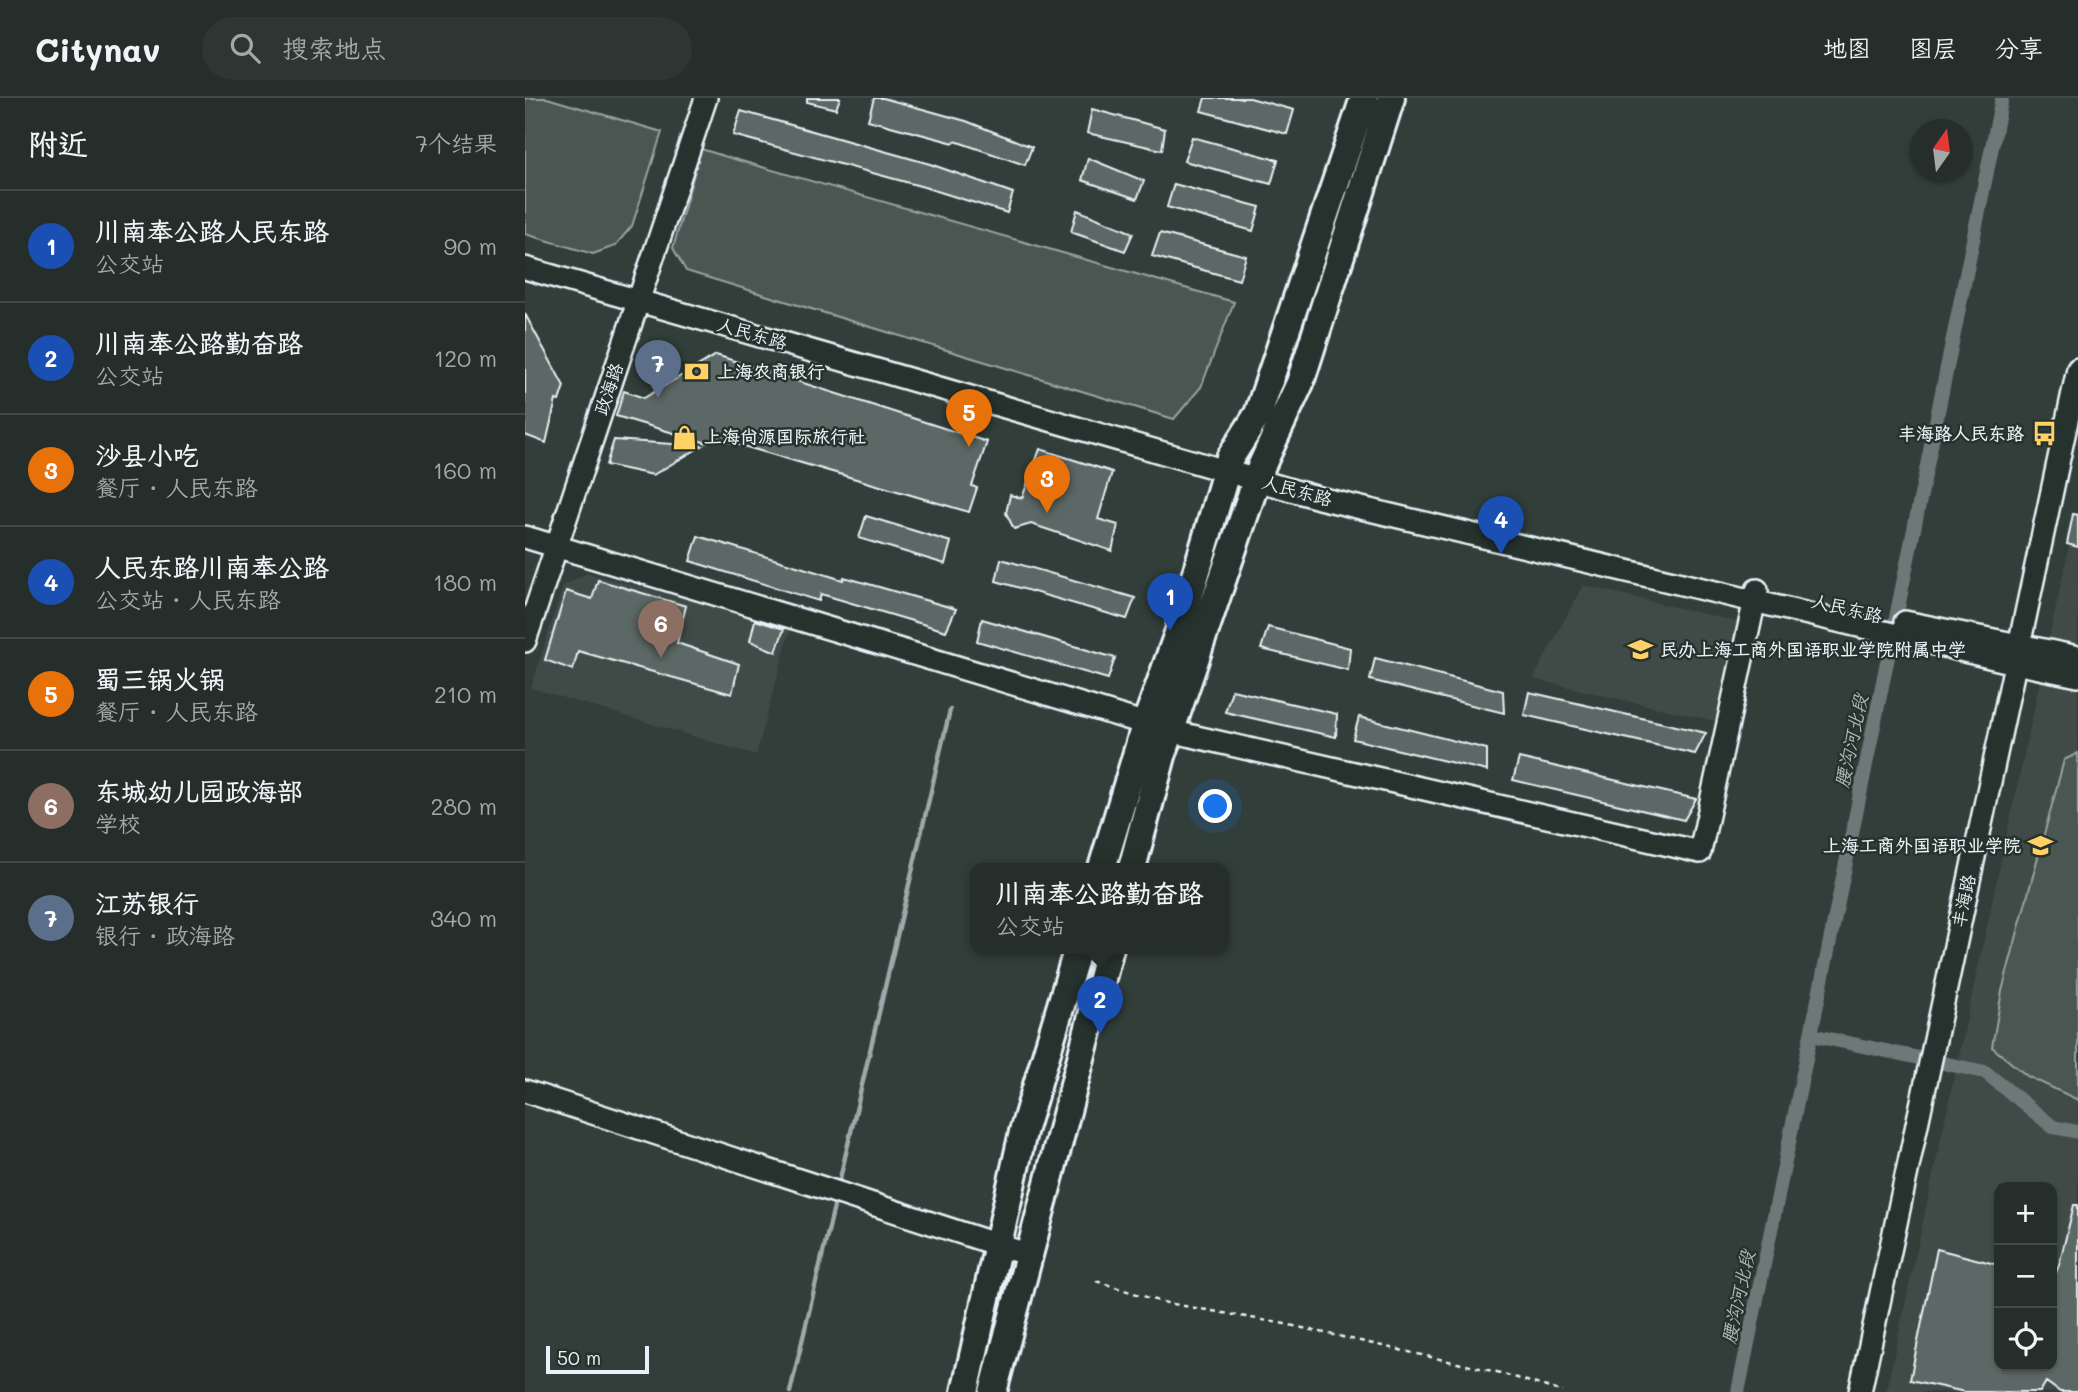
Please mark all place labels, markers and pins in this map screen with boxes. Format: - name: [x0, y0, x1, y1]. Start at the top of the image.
- pin: 7: [635, 340, 681, 398]
- bank icon: 上海农商银行: [683, 358, 711, 386]
- place label: 上海农商银行: [717, 359, 825, 383]
- pin: 5: [946, 389, 992, 447]
- bus stop icon: 丰海路人民东路: [2030, 420, 2058, 448]
- place label: 丰海路人民东路: [1898, 421, 2024, 445]
- shop icon: 上海尚源国际旅行社: [670, 423, 698, 451]
- place label: 上海尚源国际旅行社: [704, 424, 866, 448]
- pin: 3: [1024, 455, 1070, 513]
- pin: 4: [1478, 496, 1524, 554]
- pin: 1: [1147, 573, 1193, 631]
- pin: 6: [638, 600, 684, 658]
- school or university icon: 民办上海工商外国语职业学院附属中学: [1626, 636, 1654, 664]
- place label: 民办上海工商外国语职业学院附属中学: [1660, 637, 1966, 661]
- school or university icon: 上海工商外国语职业学院: [2027, 832, 2055, 860]
- place label: 上海工商外国语职业学院: [1823, 833, 2021, 857]
- pin: 2: [1077, 976, 1123, 1034]

